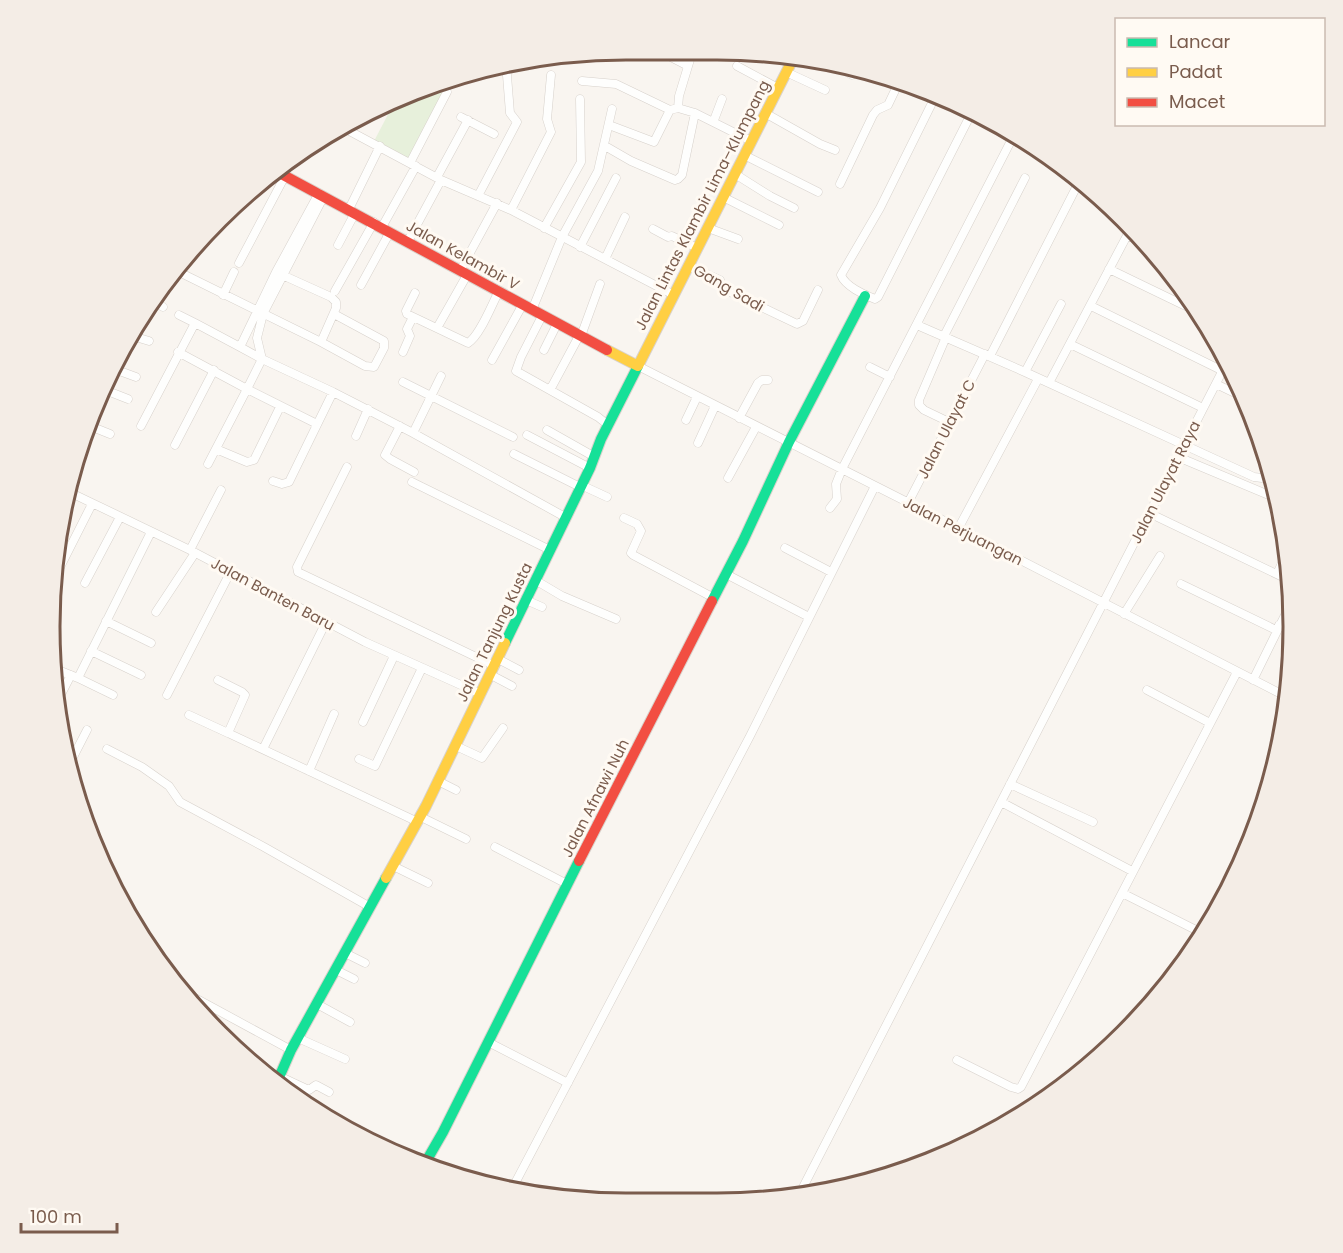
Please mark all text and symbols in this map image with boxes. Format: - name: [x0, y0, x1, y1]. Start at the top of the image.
- legend: [1115, 18, 1325, 126]
- text: Lancar: [1169, 29, 1231, 54]
- text: Padat: [1169, 59, 1222, 84]
- street label: Jalan Lintas Klambir Lima–Klumpang: [630, 76, 774, 334]
- text: Macet: [1169, 89, 1225, 114]
- street label: Jalan Kelambir V: [403, 215, 523, 295]
- street label: Gang Sadi: [690, 259, 768, 317]
- street label: Jalan Ulayat C: [912, 376, 980, 482]
- street label: Jalan Ulayat Raya: [1125, 417, 1205, 547]
- street label: Jalan Perjuangan: [899, 492, 1027, 570]
- street label: Jalan Banten Baru: [207, 552, 339, 636]
- street label: Jalan Tanjung Kusta: [451, 559, 537, 705]
- street label: Jalan Afnawi Nuh: [556, 735, 634, 861]
- scale bar: [21, 1196, 117, 1234]
- text: 100 m: [30, 1204, 82, 1229]

